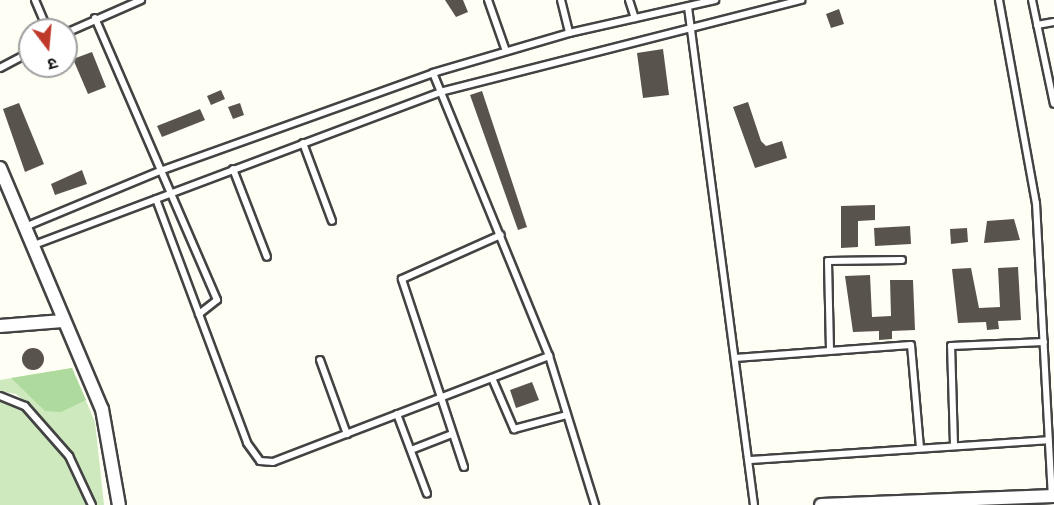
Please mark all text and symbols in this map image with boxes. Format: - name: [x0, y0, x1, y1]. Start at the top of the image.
- north arrow: [18, 18, 78, 78]
- text: उ: [46, 54, 59, 73]

